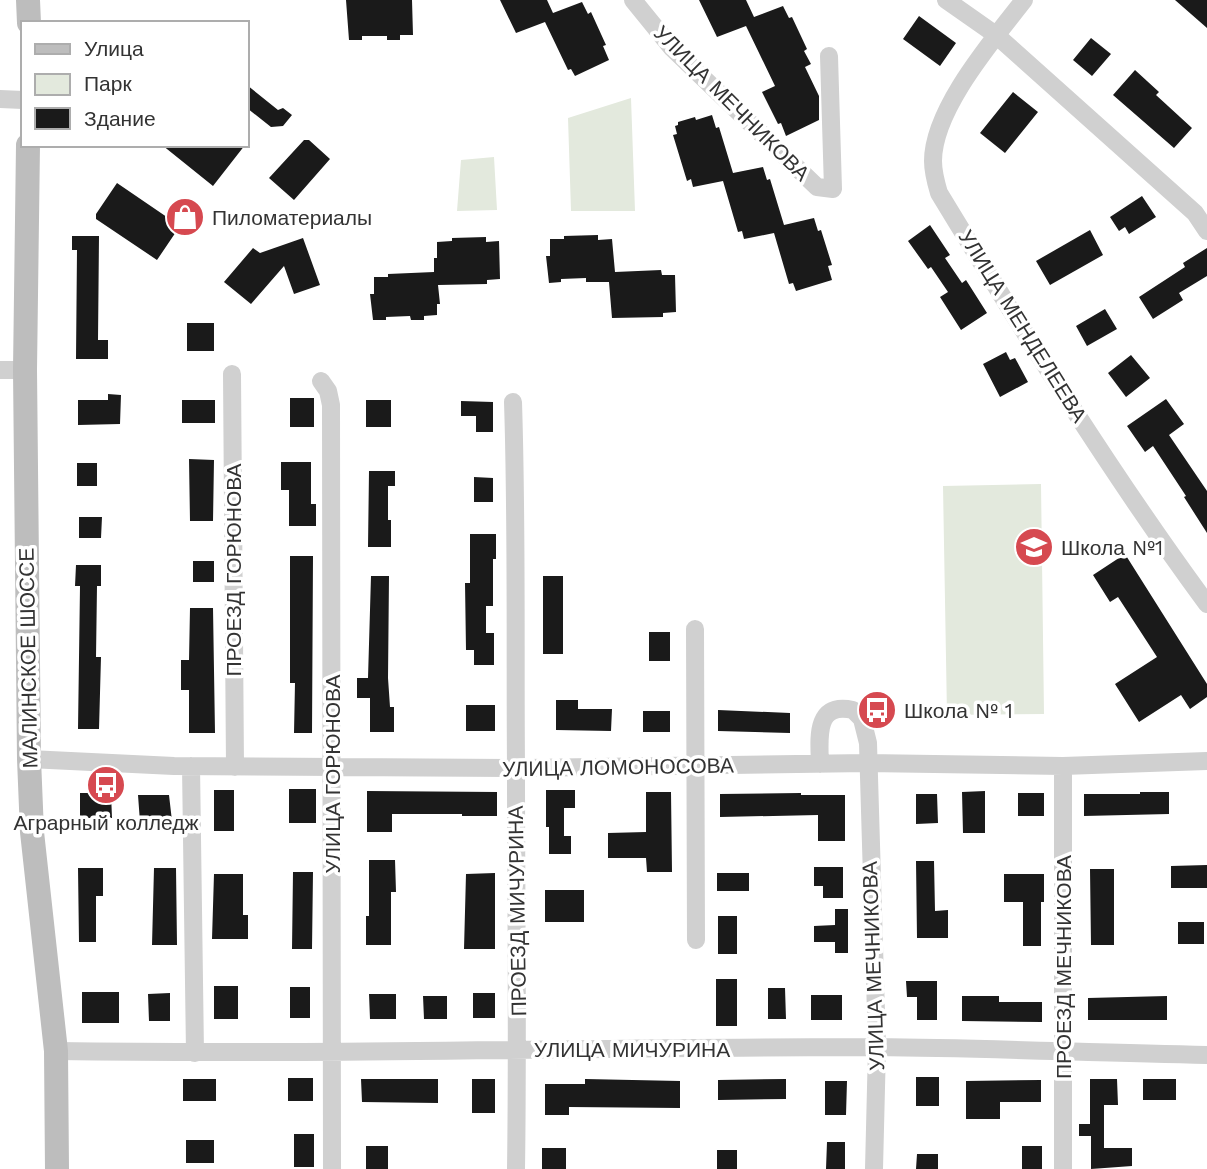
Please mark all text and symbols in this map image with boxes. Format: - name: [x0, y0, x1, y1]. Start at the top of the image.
- street label: УЛИЦА МЕЧНИКОВА: [649, 20, 815, 186]
- legend: [21, 21, 248, 147]
- text: Улица: [84, 36, 144, 61]
- text: Парк: [84, 71, 132, 96]
- text: Здание: [84, 106, 156, 131]
- shop icon: Пиломатериалы: [164, 196, 206, 238]
- place label: Пиломатериалы: [212, 205, 372, 230]
- street label: УЛИЦА МЕНДЕЛЕЕВА: [954, 225, 1092, 427]
- street label: ПРОЕЗД ГОРЮНОВА: [221, 463, 246, 677]
- school or university icon: Школа №1: [1013, 526, 1055, 568]
- place label: Школа №1: [1061, 535, 1163, 560]
- street label: МАЛИНСКОЕ ШОССЕ: [14, 548, 42, 768]
- street label: УЛИЦА ГОРЮНОВА: [320, 675, 345, 873]
- bus stop icon: Школа № 1: [856, 689, 898, 731]
- place label: Школа № 1: [904, 698, 1013, 723]
- street label: УЛИЦА ЛОМОНОСОВА: [502, 752, 734, 782]
- bus stop icon: Аграрный колледж: [85, 764, 127, 806]
- street label: ПРОЕЗД МИЧУРИНА: [503, 805, 531, 1017]
- place label: Аграрный колледж: [14, 810, 198, 835]
- street label: ПРОЕЗД МЕЧНИКОВА: [1051, 855, 1076, 1079]
- street label: УЛИЦА МЕЧНИКОВА: [857, 861, 889, 1071]
- street label: УЛИЦА МИЧУРИНА: [534, 1037, 730, 1062]

